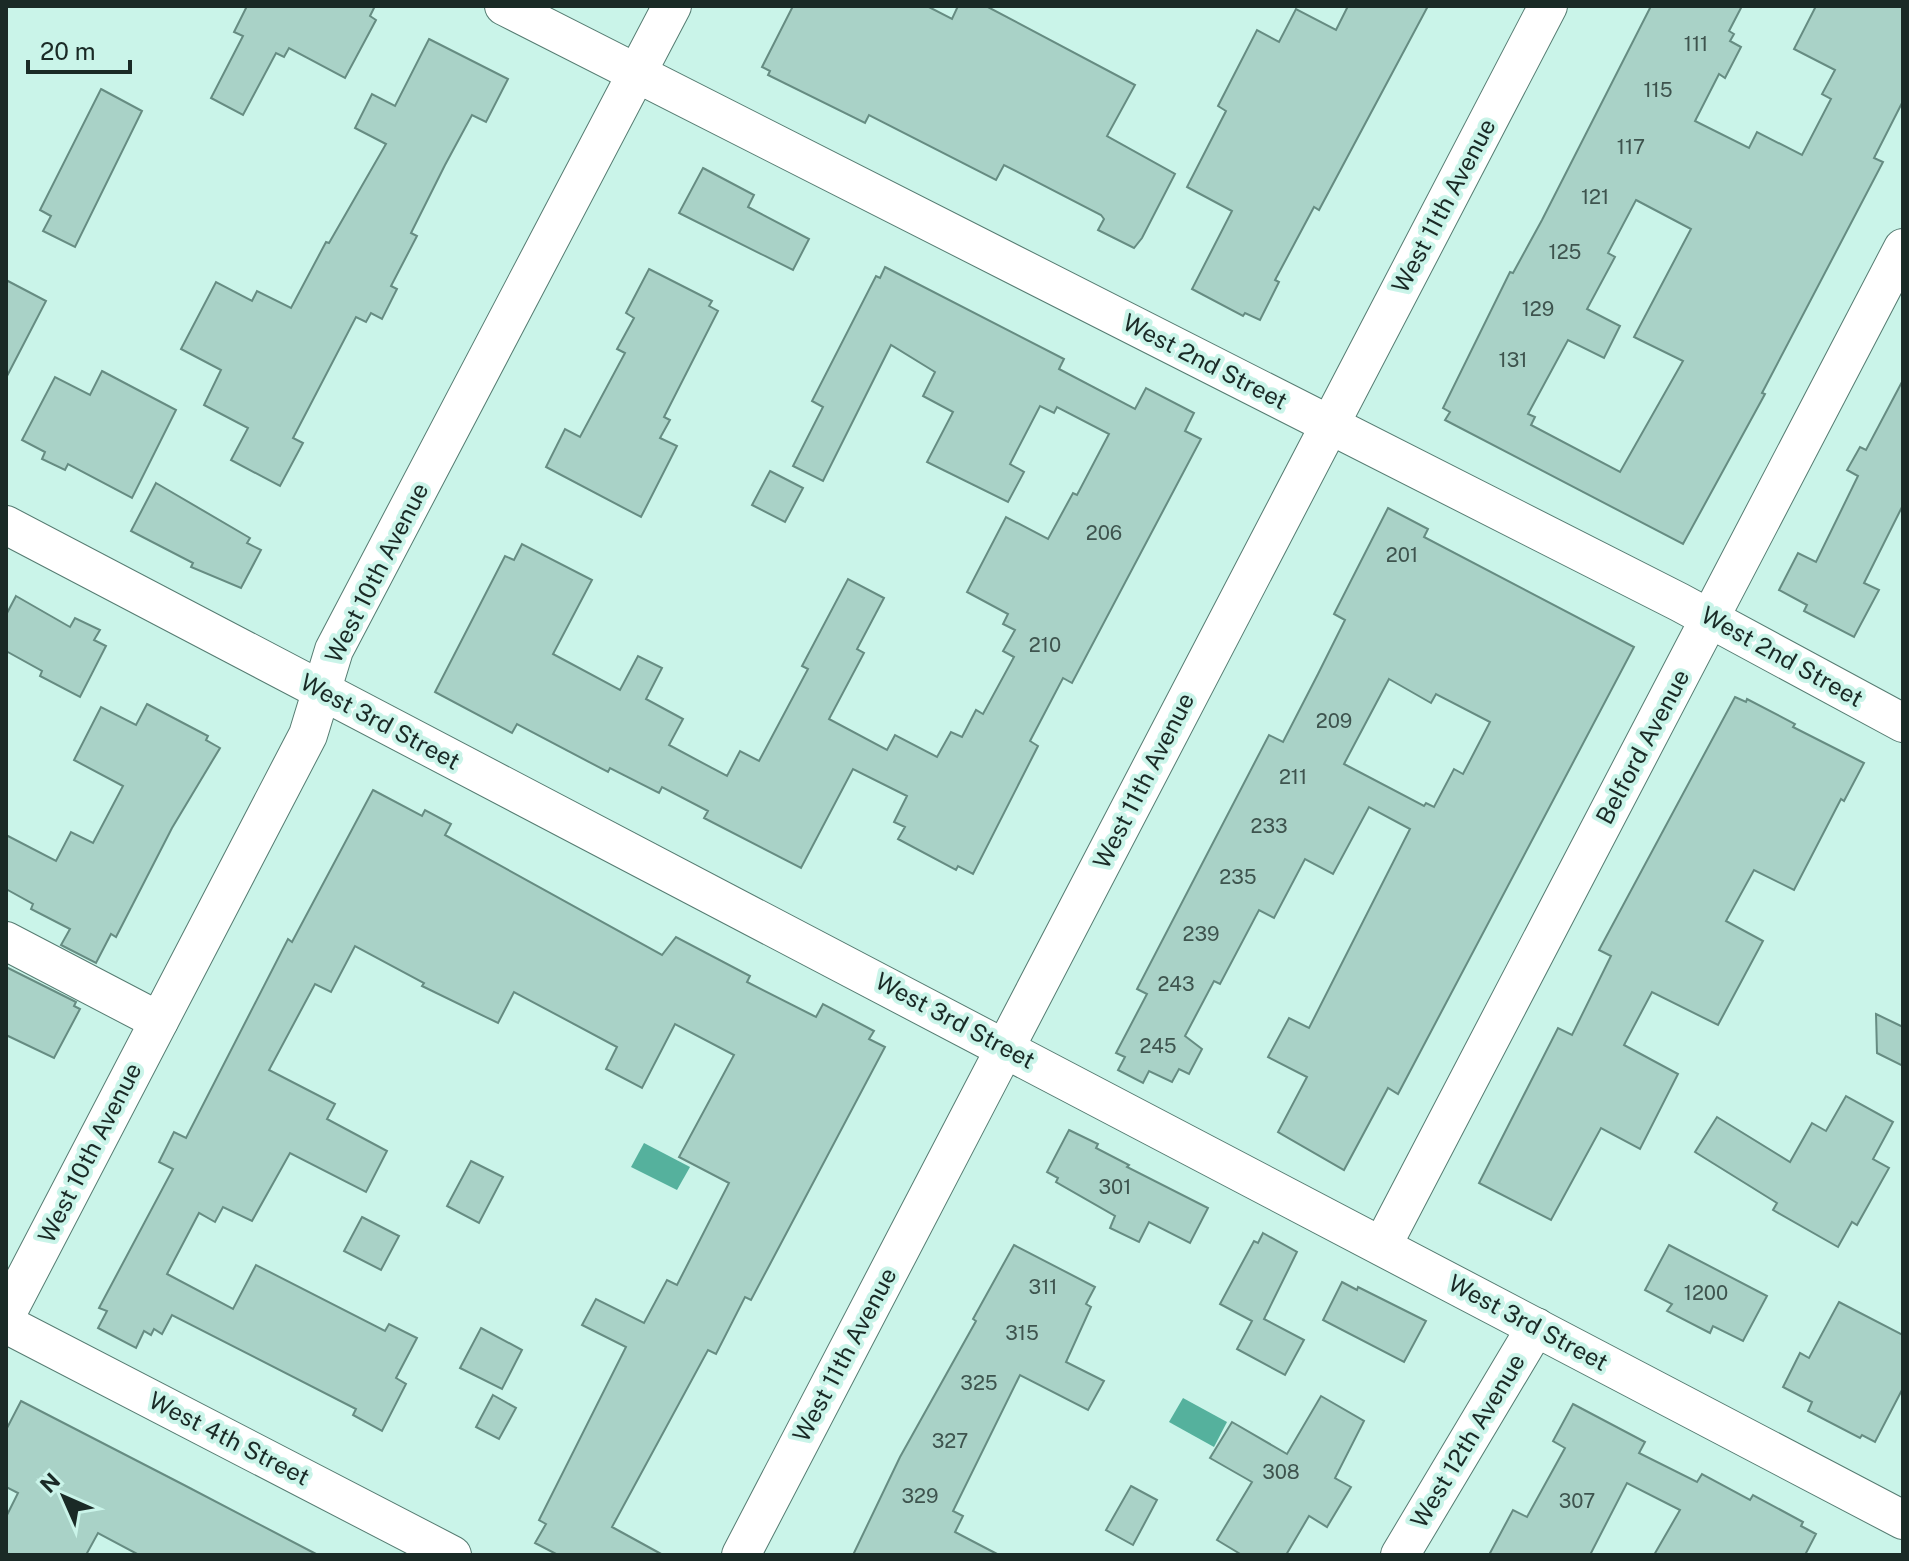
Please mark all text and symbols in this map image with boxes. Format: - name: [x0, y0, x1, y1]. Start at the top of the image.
- scale bar: [28, 24, 130, 74]
- house number: 111: [1684, 32, 1708, 56]
- text: 20 m: [40, 37, 96, 65]
- house number: 115: [1643, 78, 1673, 102]
- street label: West 11th Avenue: [1385, 114, 1501, 297]
- house number: 117: [1617, 135, 1645, 159]
- house number: 121: [1581, 185, 1609, 209]
- house number: 125: [1549, 240, 1581, 264]
- house number: 129: [1522, 297, 1554, 321]
- street label: West 2nd Street: [1119, 308, 1292, 415]
- house number: 131: [1499, 348, 1527, 372]
- street label: West 10th Avenue: [319, 478, 434, 667]
- house number: 206: [1086, 521, 1122, 545]
- house number: 201: [1386, 543, 1418, 567]
- street label: West 2nd Street: [1697, 600, 1868, 712]
- house number: 210: [1029, 633, 1061, 657]
- street label: Belford Avenue: [1590, 664, 1695, 829]
- street label: West 3rd Street: [296, 667, 465, 775]
- street label: West 11th Avenue: [1087, 688, 1199, 873]
- house number: 209: [1316, 709, 1352, 733]
- house number: 211: [1279, 765, 1307, 789]
- house number: 233: [1251, 814, 1288, 838]
- house number: 235: [1219, 865, 1257, 889]
- house number: 239: [1183, 922, 1219, 946]
- street label: West 3rd Street: [871, 966, 1040, 1074]
- house number: 243: [1157, 972, 1195, 996]
- house number: 245: [1139, 1034, 1177, 1058]
- street label: West 10th Avenue: [32, 1058, 147, 1247]
- house number: 301: [1099, 1175, 1131, 1199]
- street label: West 11th Avenue: [786, 1263, 902, 1446]
- street label: West 3rd Street: [1444, 1268, 1613, 1376]
- house number: 311: [1029, 1275, 1057, 1299]
- house number: 1200: [1684, 1281, 1728, 1305]
- house number: 315: [1005, 1321, 1039, 1345]
- street label: West 12th Avenue: [1404, 1348, 1530, 1532]
- house number: 325: [960, 1371, 998, 1395]
- street label: West 4th Street: [144, 1386, 314, 1491]
- house number: 327: [932, 1429, 968, 1453]
- north arrow: [24, 1457, 104, 1537]
- house number: 308: [1262, 1460, 1300, 1484]
- text: N: [35, 1468, 65, 1498]
- house number: 329: [901, 1484, 939, 1508]
- house number: 307: [1559, 1489, 1595, 1513]

